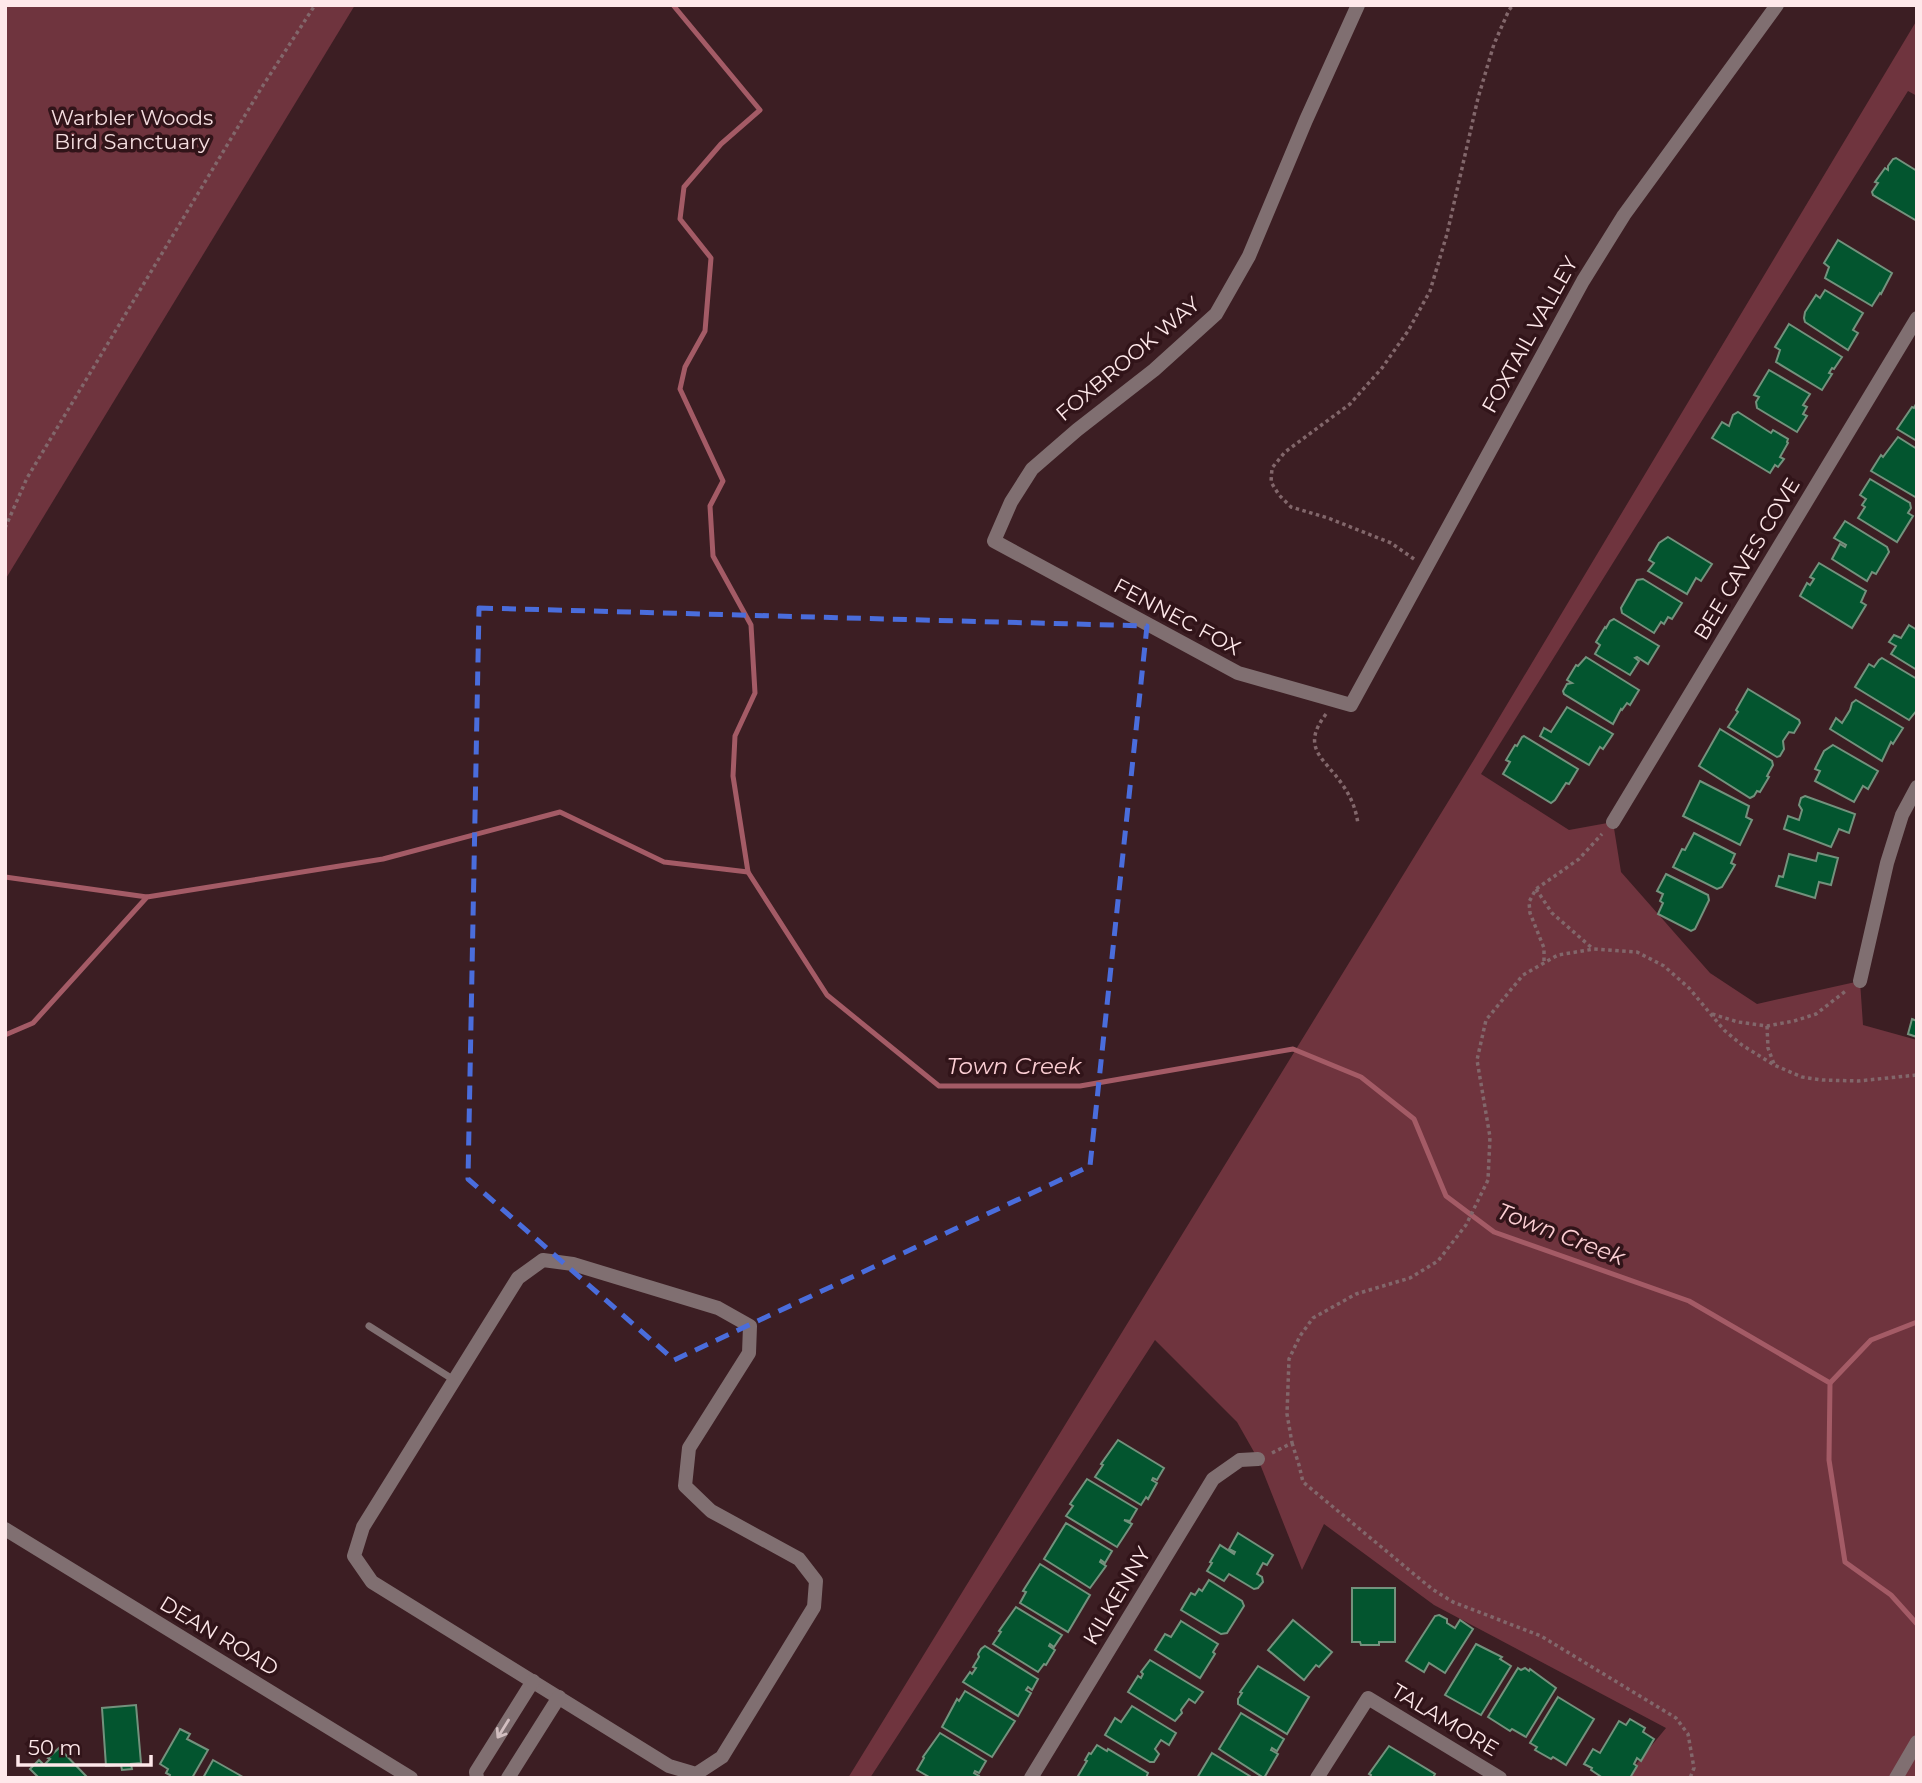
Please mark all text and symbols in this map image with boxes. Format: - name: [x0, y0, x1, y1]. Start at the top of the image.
- park label: Warbler Woods Bird Sanctuary: [51, 105, 213, 154]
- street label: FOXTAIL VALLEY: [1476, 252, 1583, 417]
- street label: FOXBROOK WAY: [1051, 291, 1205, 426]
- street label: BEE CAVES COVE: [1688, 473, 1805, 644]
- street label: FENNEC FOX: [1110, 573, 1245, 661]
- water label: Town Creek: [947, 1052, 1083, 1080]
- water label: Town Creek: [1493, 1197, 1630, 1272]
- street label: KILKENNY: [1078, 1542, 1156, 1649]
- street label: DEAN ROAD: [155, 1590, 283, 1681]
- street label: TALAMORE: [1387, 1678, 1503, 1761]
- one-way arrow: [496, 1719, 510, 1739]
- scale bar: [18, 1724, 150, 1768]
- text: 50 m: [28, 1735, 82, 1760]

